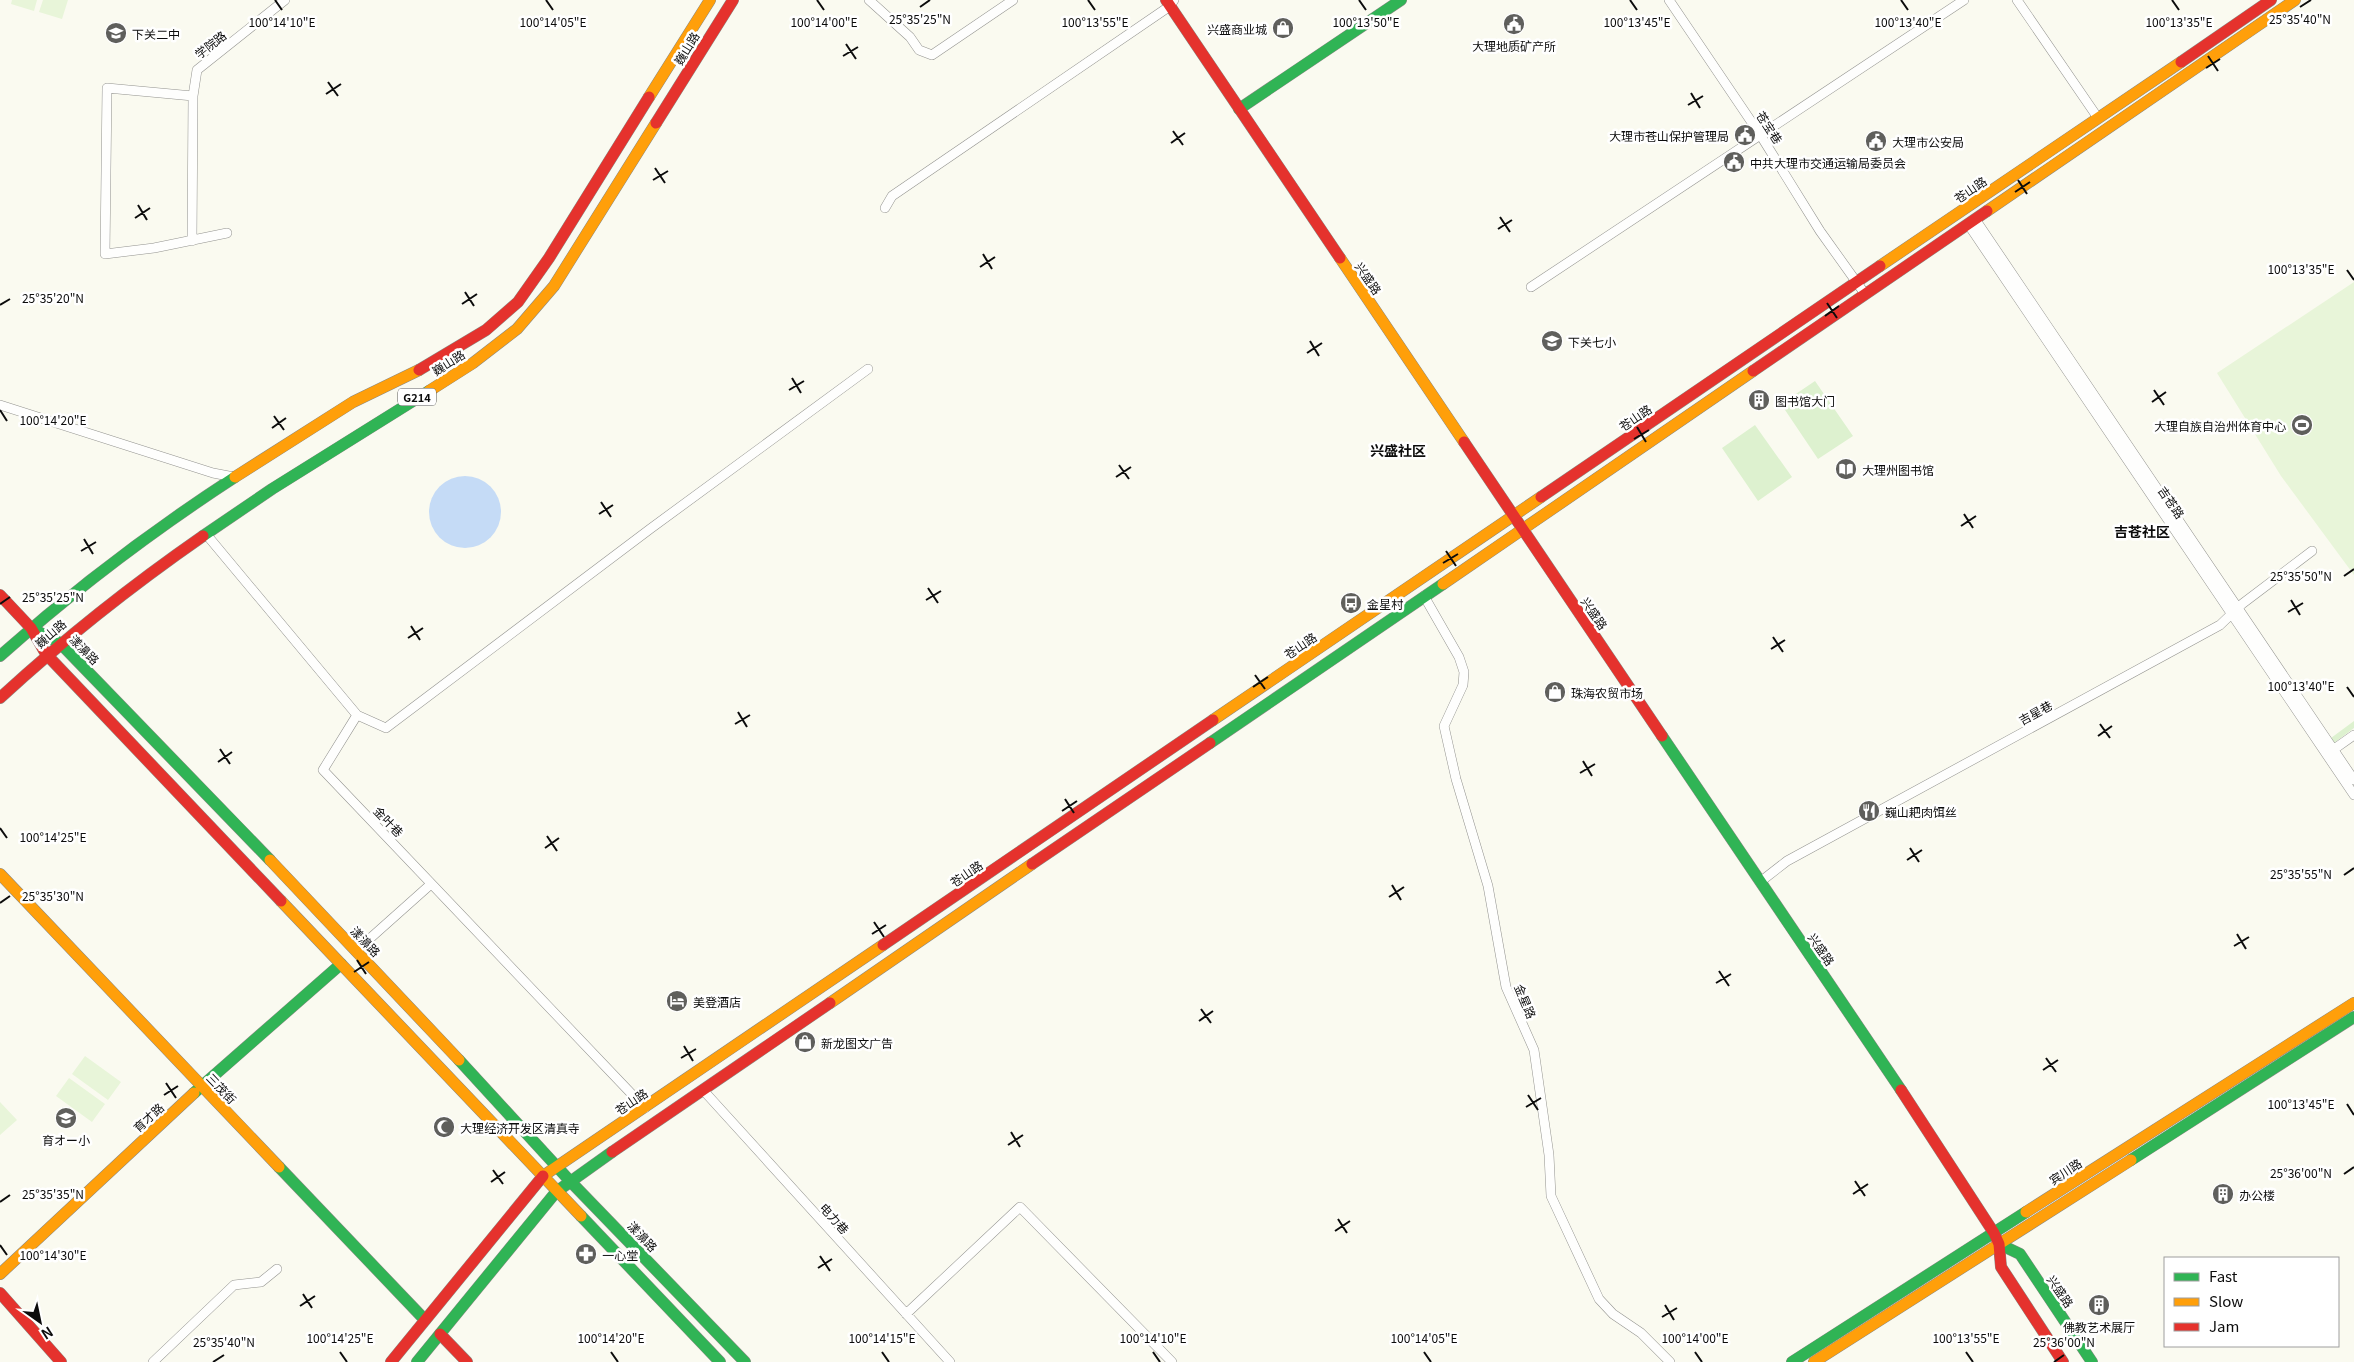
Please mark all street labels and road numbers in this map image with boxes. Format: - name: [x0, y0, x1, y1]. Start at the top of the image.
- street label: 学院路: [191, 26, 229, 62]
- street label: 巍山路: [669, 28, 703, 68]
- street label: 苍宝巷: [1753, 107, 1787, 147]
- street label: 苍山路: [1950, 172, 1990, 206]
- street label: 兴盛路: [1352, 258, 1386, 298]
- street label: 巍山路: [428, 345, 468, 379]
- road number: G214: [398, 388, 436, 406]
- street label: 苍山路: [1615, 400, 1655, 434]
- street label: 吉苍路: [2155, 482, 2189, 522]
- street label: 兴盛路: [1578, 593, 1612, 633]
- street label: 巍山路: [31, 615, 69, 651]
- street label: 苍山路: [1280, 628, 1320, 662]
- street label: 漾濞路: [66, 630, 104, 668]
- street label: 吉星巷: [2015, 696, 2055, 728]
- street label: 金叶巷: [370, 802, 408, 840]
- street label: 苍山路: [946, 856, 986, 890]
- street label: 漾濞路: [347, 922, 385, 960]
- street label: 兴盛路: [1805, 929, 1839, 969]
- street label: 金星路: [1511, 981, 1541, 1021]
- street label: 三茂街: [203, 1069, 241, 1107]
- street label: 苍山路: [611, 1084, 651, 1118]
- street label: 育才路: [129, 1099, 167, 1135]
- street label: 宾川路: [2045, 1154, 2085, 1188]
- street label: 电力巷: [817, 1199, 853, 1237]
- street label: 漾濞路: [624, 1217, 662, 1255]
- street label: 兴盛路: [2044, 1271, 2078, 1311]

